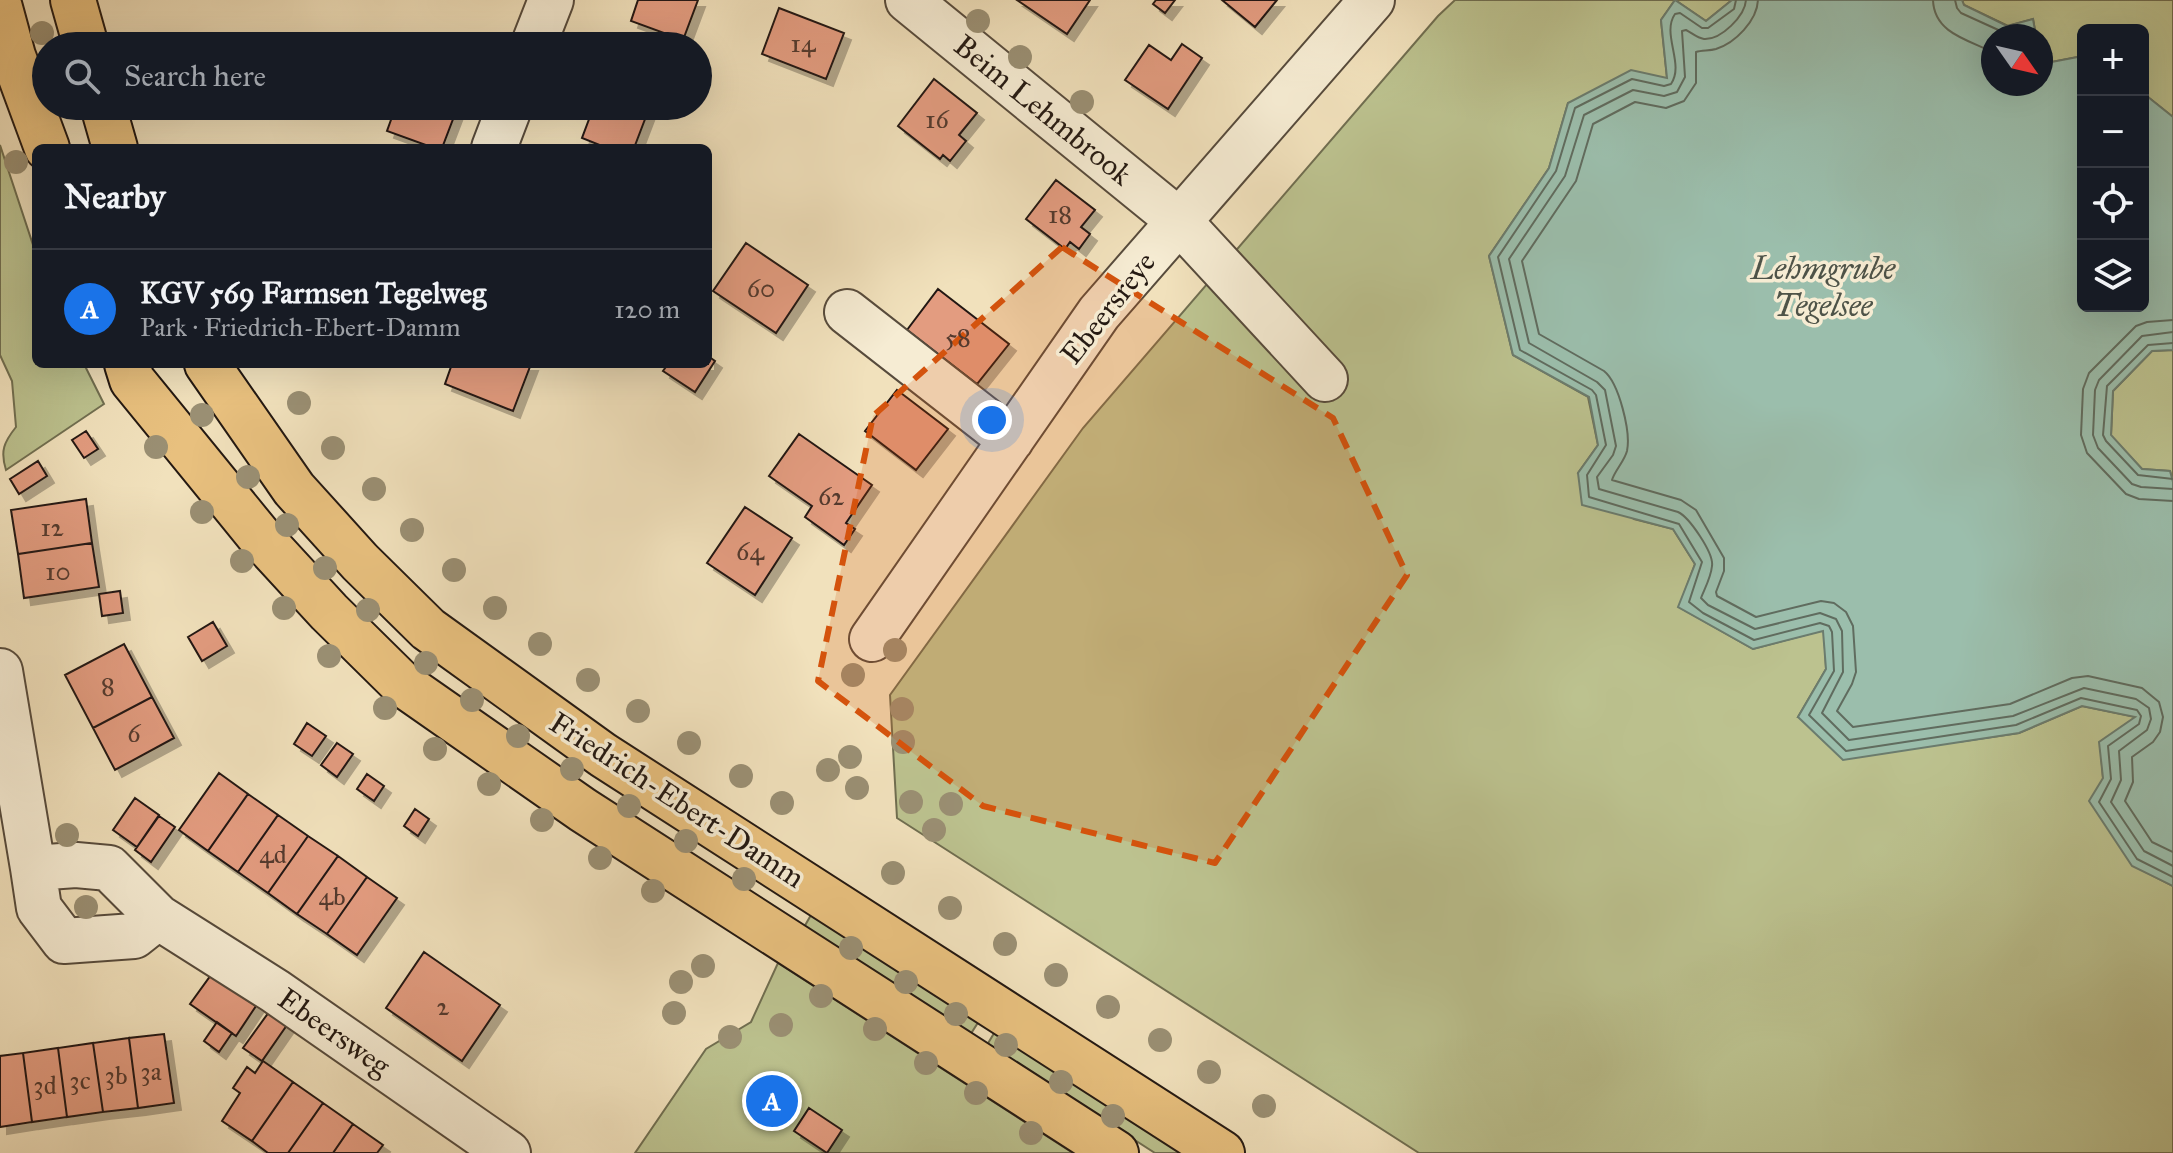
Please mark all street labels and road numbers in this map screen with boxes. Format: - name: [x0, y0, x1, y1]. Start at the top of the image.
- street label: Beim Lehmbrook: [947, 27, 1139, 193]
- street label: Ebeersreye: [1053, 245, 1163, 371]
- street label: Friedrich-Ebert-Damm: [543, 704, 811, 896]
- street label: Ebeersweg: [271, 980, 398, 1084]

